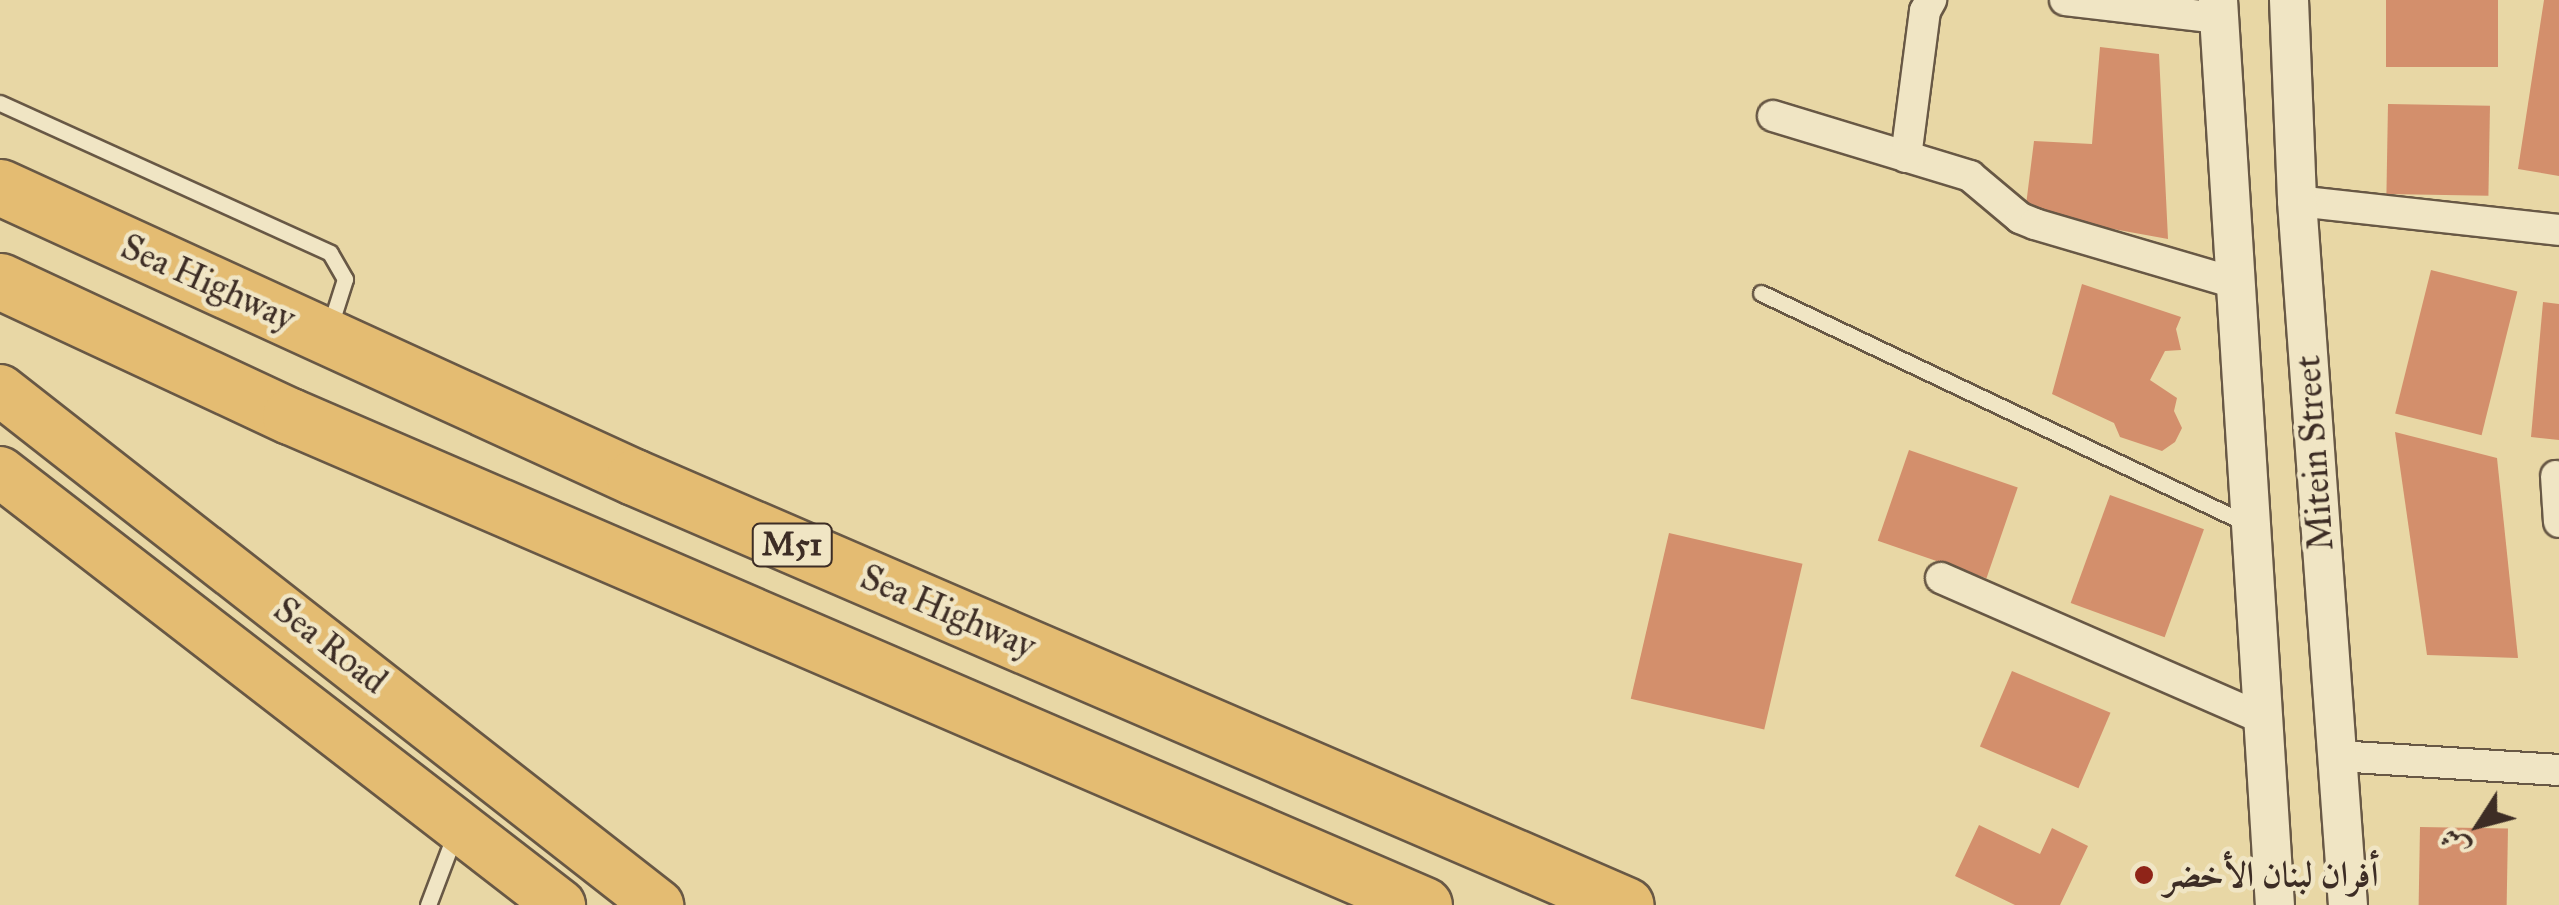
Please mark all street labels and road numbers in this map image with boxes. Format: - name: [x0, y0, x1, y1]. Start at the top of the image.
- street label: Sea Highway: [115, 226, 301, 340]
- street label: Mitein Street: [2287, 354, 2343, 552]
- road number: M51: [750, 518, 834, 572]
- street label: Sea Highway: [854, 556, 1042, 668]
- street label: Sea Road: [265, 589, 395, 703]

